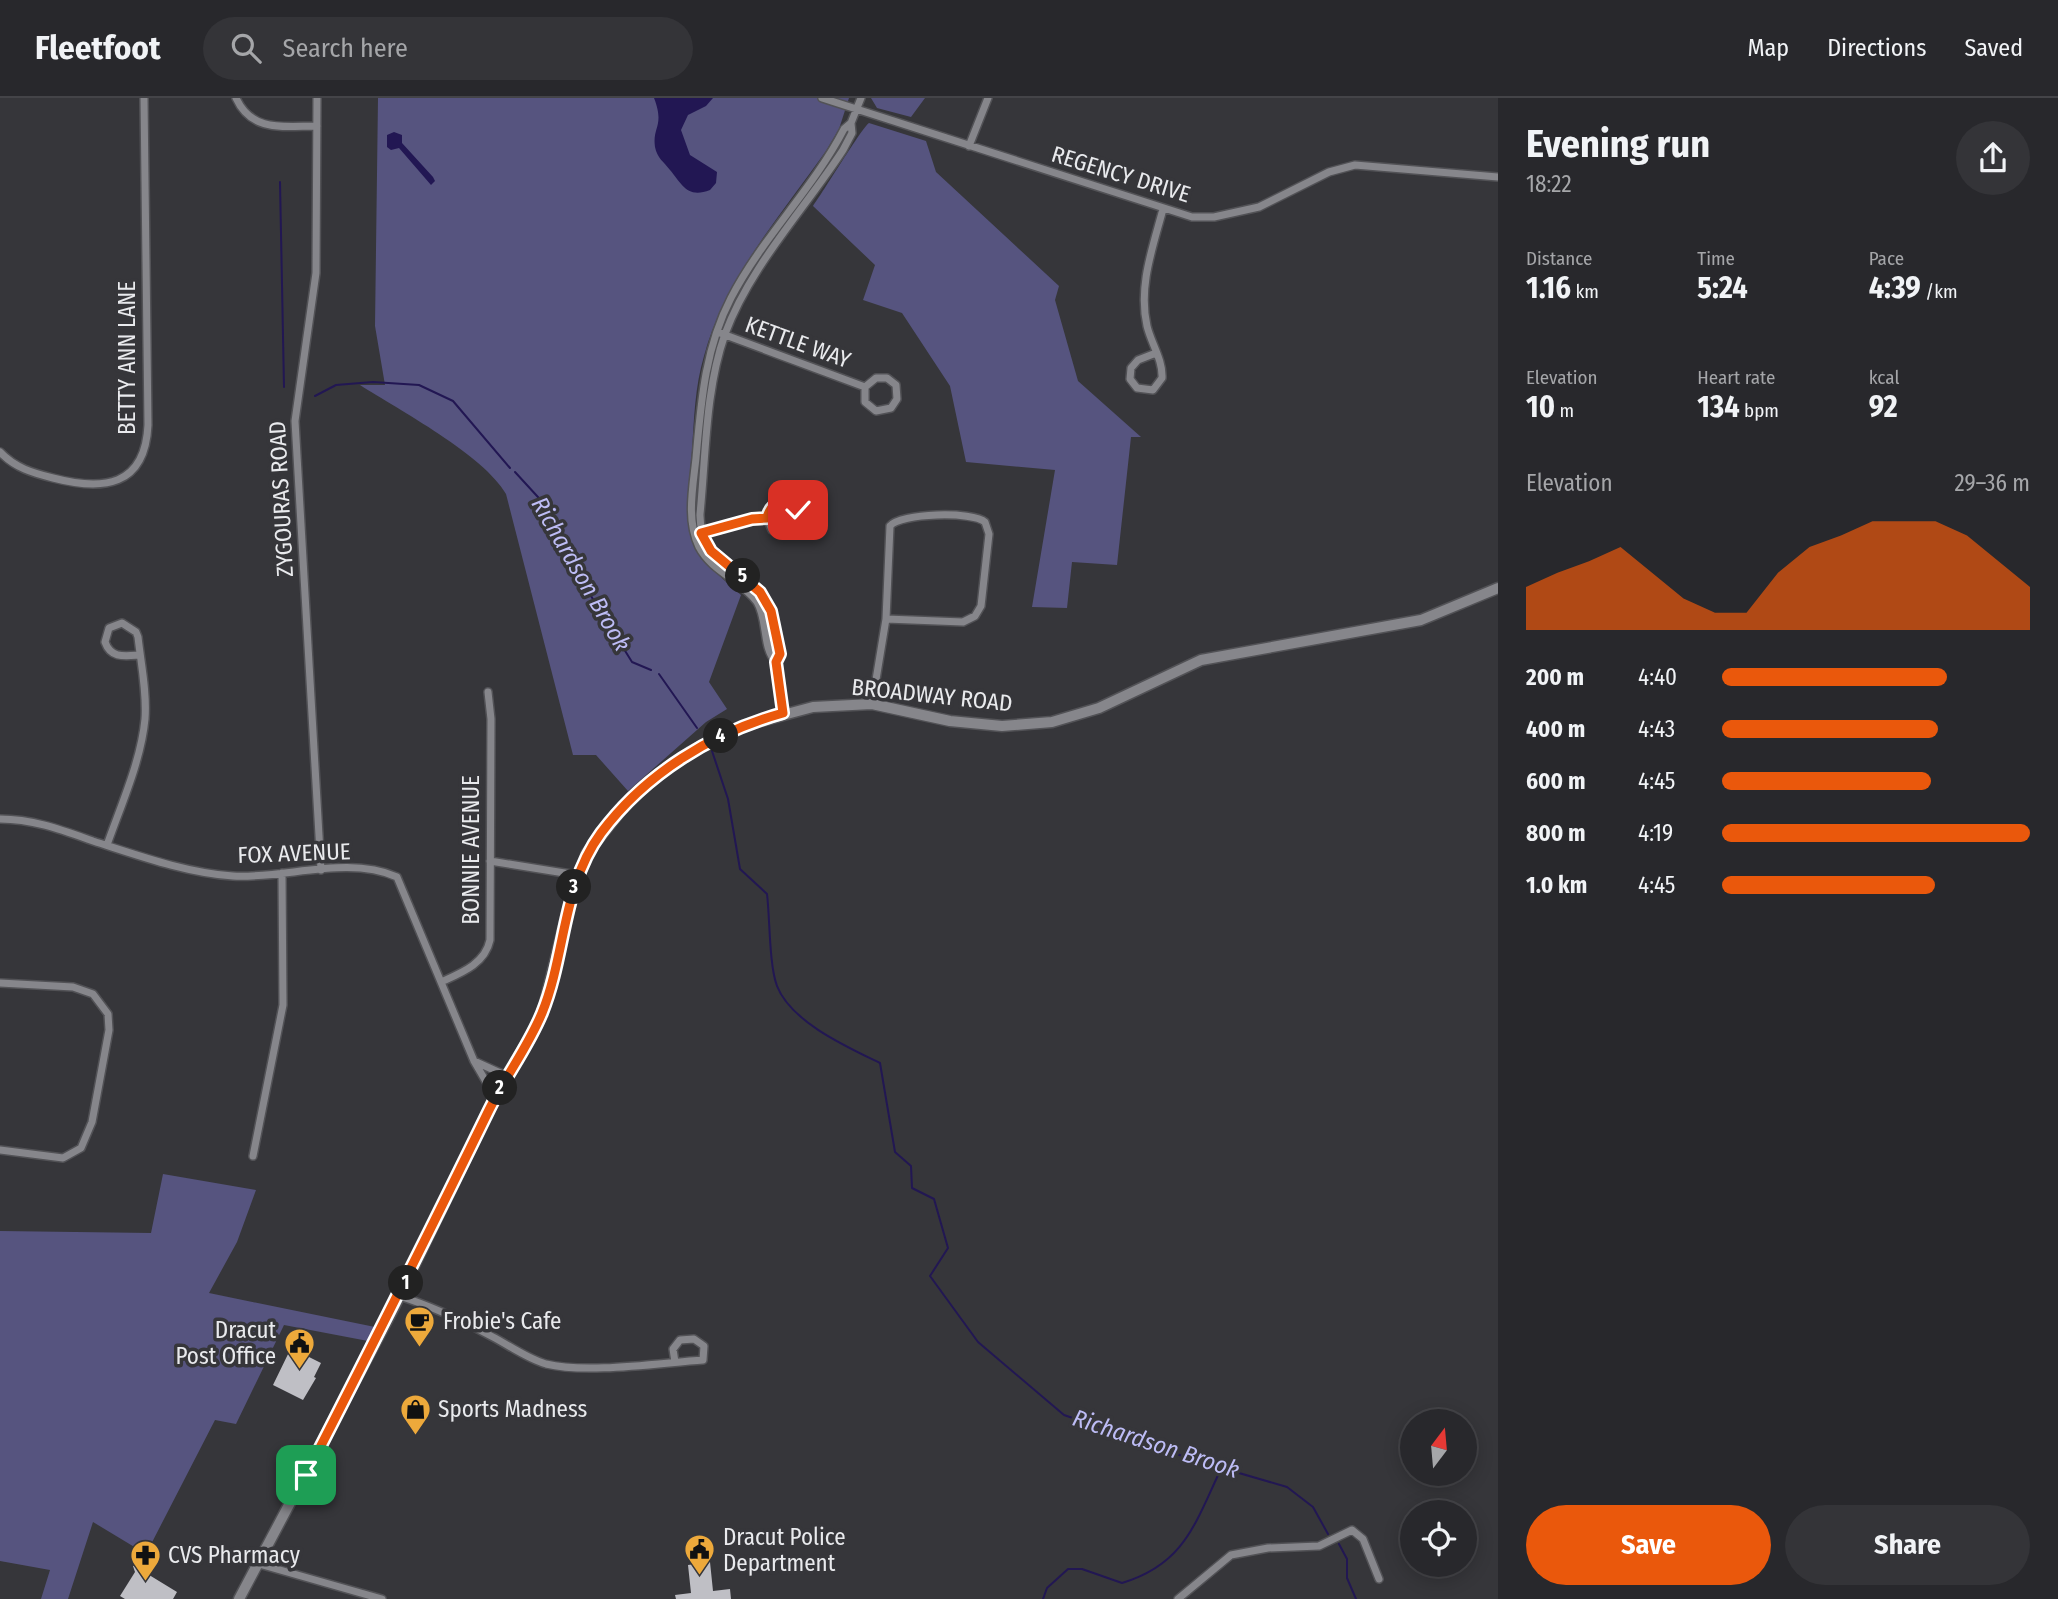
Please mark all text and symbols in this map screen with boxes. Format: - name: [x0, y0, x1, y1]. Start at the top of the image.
- search box: [203, 17, 693, 80]
- text: Fleetfoot: [35, 28, 161, 68]
- icon: search: [227, 29, 265, 67]
- text: Search here: [283, 33, 408, 64]
- text: Map: [1748, 34, 1789, 62]
- text: Directions: [1827, 34, 1926, 62]
- text: Saved: [1964, 34, 2023, 62]
- text: Evening run: [1526, 121, 1710, 167]
- button: share: [1956, 121, 2030, 195]
- street label: REGENCY DRIVE: [1048, 140, 1194, 208]
- text: 18:22: [1526, 170, 1572, 198]
- text: Distance: [1526, 247, 1593, 270]
- text: Time: [1697, 247, 1735, 270]
- text: Pace: [1869, 247, 1904, 270]
- text: 1.16: [1526, 270, 1571, 306]
- text: 5:24: [1697, 270, 1748, 306]
- text: 4:39: [1869, 270, 1921, 306]
- text: km: [1571, 280, 1599, 303]
- text: /km: [1921, 280, 1958, 303]
- street label: BETTY ANN LANE: [113, 281, 141, 435]
- street label: KETTLE WAY: [741, 310, 855, 374]
- text: Elevation: [1526, 366, 1598, 389]
- text: Heart rate: [1697, 366, 1775, 389]
- text: kcal: [1869, 366, 1899, 389]
- text: 10: [1526, 389, 1555, 425]
- text: 134: [1697, 389, 1740, 425]
- text: 92: [1869, 389, 1898, 425]
- text: m: [1555, 399, 1574, 422]
- text: bpm: [1740, 399, 1779, 422]
- street label: ZYGOURAS ROAD: [263, 420, 299, 578]
- text: Elevation: [1526, 469, 1613, 497]
- text: 29–36 m: [1954, 469, 2030, 497]
- pin: [768, 480, 828, 540]
- icon: check: [779, 491, 817, 529]
- water label: Richardson Brook: [526, 492, 637, 656]
- pin: 5: [726, 559, 760, 594]
- text: 5: [738, 564, 747, 587]
- text: 200 m: [1526, 663, 1584, 691]
- text: 4:40: [1638, 663, 1677, 691]
- street label: BROADWAY ROAD: [850, 673, 1014, 717]
- text: 400 m: [1526, 715, 1585, 743]
- text: 4:43: [1638, 715, 1675, 743]
- pin: 4: [704, 718, 738, 754]
- text: 4: [716, 724, 725, 747]
- text: 600 m: [1526, 767, 1585, 795]
- text: 4:45: [1638, 767, 1675, 795]
- street label: BONNIE AVENUE: [457, 775, 485, 925]
- text: 800 m: [1526, 819, 1586, 847]
- text: 4:19: [1638, 819, 1673, 847]
- street label: FOX AVENUE: [237, 837, 351, 869]
- pin: 3: [556, 870, 592, 904]
- text: 1.0 km: [1526, 871, 1587, 899]
- text: 4:45: [1638, 871, 1675, 899]
- text: 3: [569, 875, 578, 898]
- pin: 2: [482, 1070, 518, 1105]
- text: 2: [495, 1076, 504, 1099]
- pin: 1: [388, 1266, 424, 1300]
- text: 1: [401, 1271, 410, 1294]
- cafe icon: Frobie's Cafe: [403, 1304, 437, 1348]
- place label: Frobie's Cafe: [443, 1307, 561, 1335]
- place label: Dracut Post Office: [176, 1316, 276, 1370]
- public building icon: Dracut Post Office: [282, 1326, 316, 1370]
- shop icon: Sports Madness: [398, 1392, 432, 1436]
- place label: Sports Madness: [438, 1395, 588, 1423]
- water label: Richardson Brook: [1069, 1404, 1243, 1484]
- north arrow: [1400, 1409, 1477, 1486]
- map controls: [1400, 1409, 1477, 1577]
- pin: [276, 1445, 336, 1505]
- icon: arrive: [287, 1456, 325, 1494]
- button: locate: [1400, 1500, 1477, 1577]
- button: Save: [1526, 1505, 1771, 1585]
- button: Share: [1785, 1505, 2030, 1585]
- place label: Dracut Police Department: [723, 1523, 846, 1577]
- public building icon: Dracut Police Department: [683, 1533, 717, 1577]
- pharmacy icon: CVS Pharmacy: [128, 1538, 162, 1582]
- place label: CVS Pharmacy: [168, 1541, 301, 1569]

